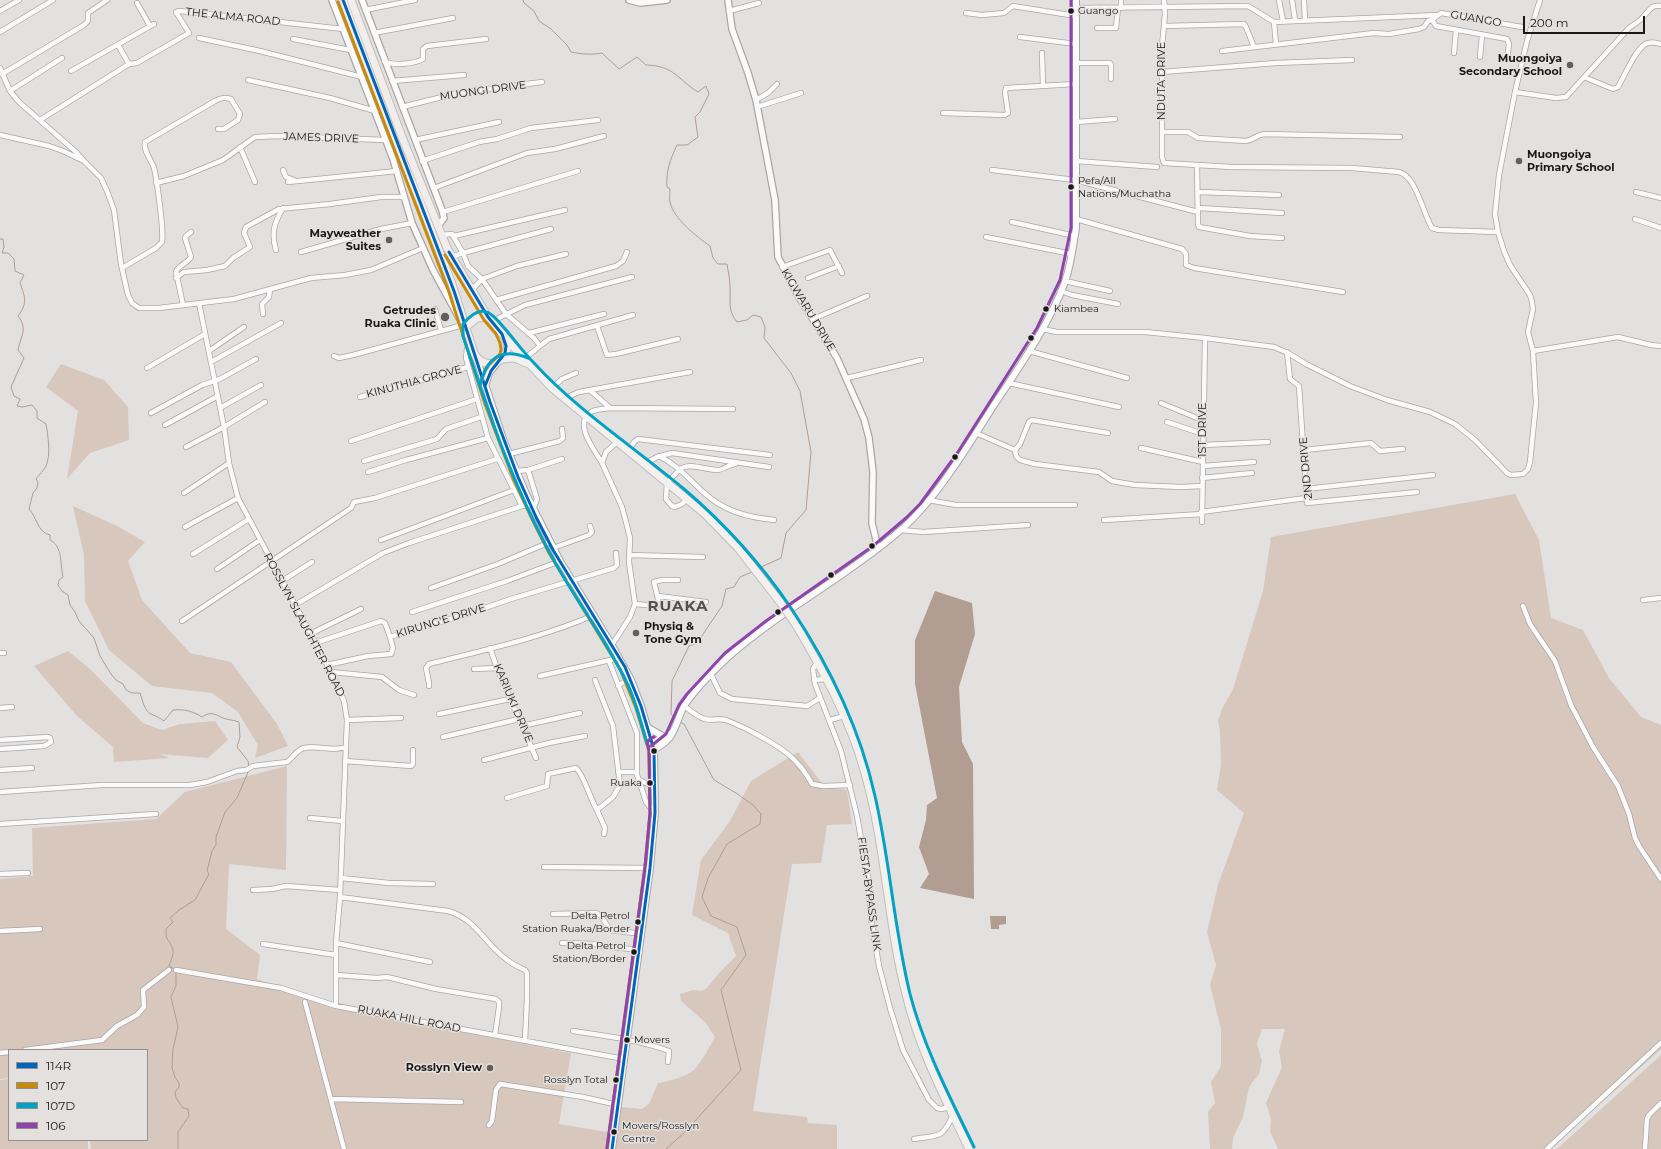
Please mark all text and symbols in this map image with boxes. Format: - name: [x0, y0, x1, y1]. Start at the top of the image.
- street label: THE ALMA ROAD: [185, 5, 281, 29]
- place label: Guango: [1078, 5, 1118, 17]
- marker: Guango: [1066, 6, 1076, 16]
- street label: GUANGO: [1449, 8, 1503, 30]
- scale bar: [1525, 8, 1647, 34]
- text: 200 m: [1530, 15, 1569, 30]
- street label: NDUTA DRIVE: [1155, 42, 1169, 120]
- place label: Muongoiya Secondary School: [1459, 52, 1562, 78]
- marker: Muongoiya Secondary School: [1565, 60, 1575, 70]
- street label: MUONGI DRIVE: [439, 78, 527, 104]
- street label: JAMES DRIVE: [283, 130, 359, 146]
- place label: Muongoiya Primary School: [1527, 148, 1615, 174]
- marker: Muongoiya Primary School: [1514, 156, 1524, 166]
- place label: Pefa/All Nations/Muchatha: [1078, 175, 1171, 198]
- marker: Pefa/All Nations/Muchatha: [1066, 182, 1076, 192]
- place label: Mayweather Suites: [310, 227, 381, 253]
- marker: Mayweather Suites: [384, 235, 394, 245]
- street label: KIGWARU DRIVE: [778, 266, 838, 354]
- place label: Kiambea: [1054, 303, 1099, 315]
- place label: Getrudes Ruaka Clinic: [365, 304, 436, 330]
- marker: Kiambea: [1041, 304, 1051, 314]
- marker: Getrudes Ruaka Clinic: [439, 311, 451, 323]
- unlabelled marker: [1026, 333, 1036, 343]
- street label: KINUTHIA GROVE: [365, 363, 463, 401]
- street label: 1ST DRIVE: [1196, 403, 1210, 457]
- street label: 2ND DRIVE: [1297, 436, 1315, 500]
- unlabelled marker: [950, 452, 960, 462]
- unlabelled marker: [867, 541, 877, 551]
- street label: ROSSLYN SLAUGHTER ROAD: [260, 551, 348, 699]
- unlabelled marker: [826, 570, 836, 580]
- district label: RUAKA: [647, 598, 709, 616]
- street label: KIRUNG'E DRIVE: [395, 601, 487, 641]
- unlabelled marker: [773, 607, 783, 617]
- place label: Physiq & Tone Gym: [644, 620, 702, 646]
- marker: Physiq & Tone Gym: [631, 628, 641, 638]
- street label: KARIUKI DRIVE: [490, 662, 536, 744]
- unlabelled marker: [649, 746, 659, 756]
- place label: Ruaka: [610, 777, 642, 789]
- marker: Ruaka: [645, 778, 655, 788]
- street label: FIESTA-BYPASS LINK: [854, 836, 884, 952]
- place label: Delta Petrol Station Ruaka/Border: [522, 910, 630, 934]
- marker: Delta Petrol Station Ruaka/Border: [633, 917, 643, 927]
- place label: Delta Petrol Station/Border: [552, 940, 626, 964]
- marker: Delta Petrol Station/Border: [629, 947, 639, 957]
- street label: RUAKA HILL ROAD: [356, 1003, 462, 1035]
- place label: Movers: [634, 1034, 670, 1046]
- marker: Movers: [622, 1035, 632, 1045]
- legend: [8, 1049, 148, 1141]
- text: 114R: [46, 1058, 71, 1073]
- place label: Rosslyn View: [406, 1061, 482, 1075]
- marker: Rosslyn View: [485, 1063, 495, 1073]
- place label: Rosslyn Total: [543, 1074, 608, 1086]
- marker: Rosslyn Total: [611, 1075, 621, 1085]
- text: 107: [46, 1078, 65, 1093]
- text: 107D: [46, 1098, 75, 1113]
- text: 106: [46, 1118, 66, 1133]
- place label: Movers/Rosslyn Centre: [622, 1120, 699, 1144]
- marker: Movers/Rosslyn Centre: [609, 1127, 619, 1137]

